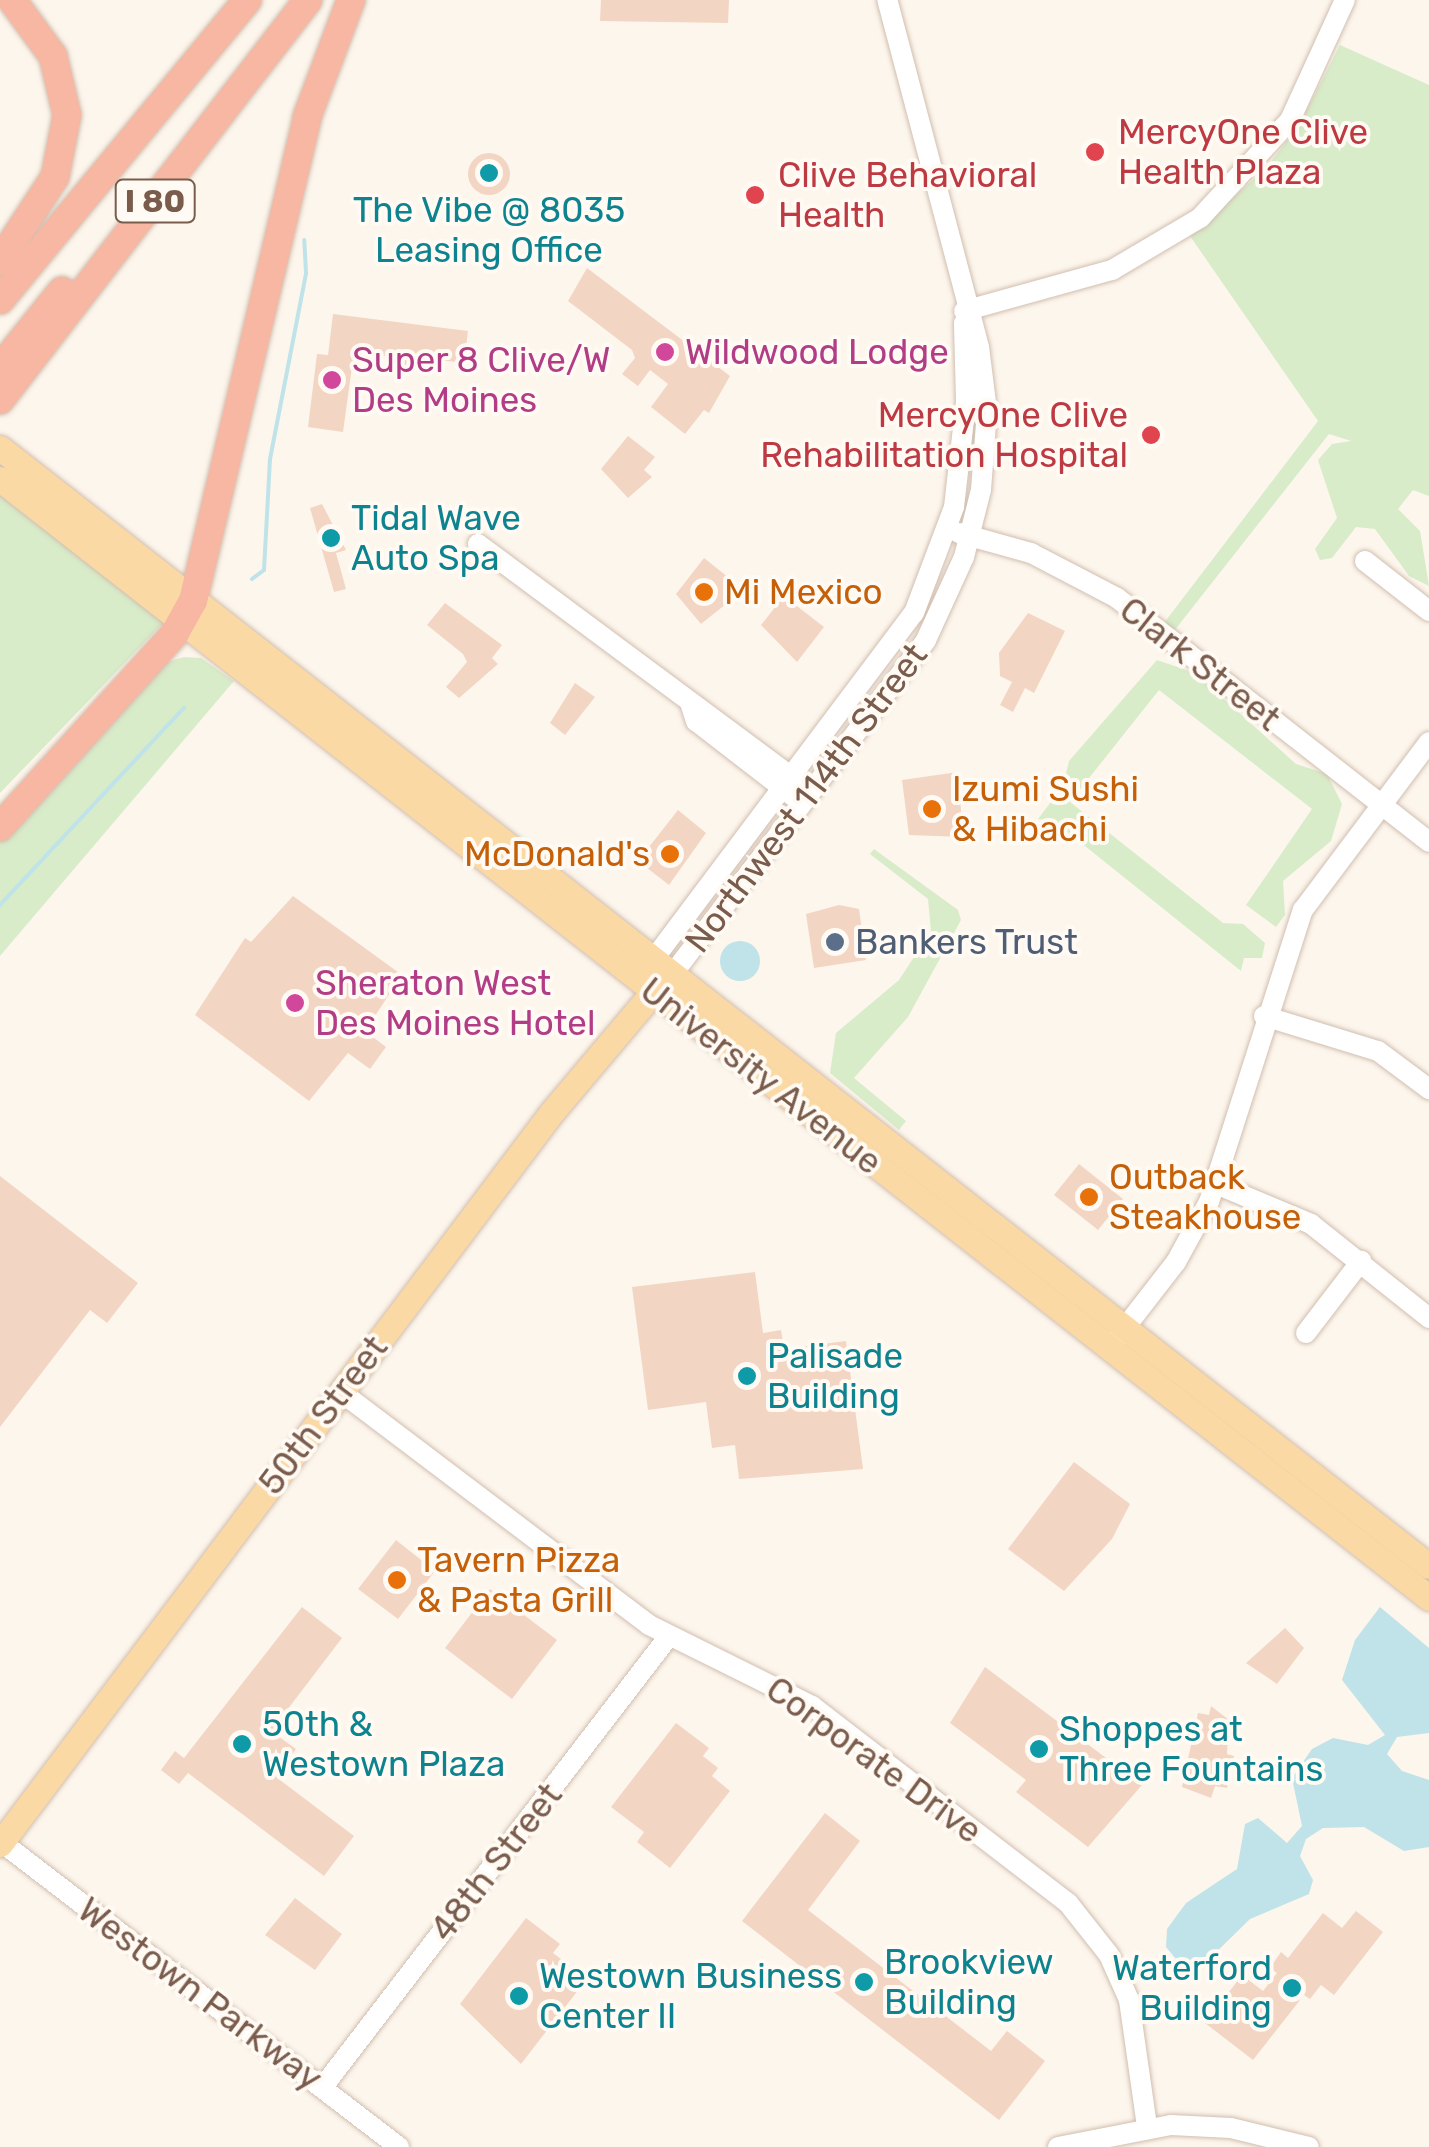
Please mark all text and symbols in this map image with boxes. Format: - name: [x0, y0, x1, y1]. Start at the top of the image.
- place label: MercyOne Clive Health Plaza: [1118, 111, 1368, 193]
- marker: MercyOne Clive Health Plaza: [1082, 139, 1108, 165]
- place label: Clive Behavioral Health: [778, 154, 1037, 236]
- marker: The Vibe @ 8035 Leasing Office: [478, 162, 500, 184]
- road number: I 80: [112, 174, 198, 228]
- marker: Clive Behavioral Health: [742, 182, 768, 208]
- place label: The Vibe @ 8035 Leasing Office: [352, 189, 626, 271]
- place label: Wildwood Lodge: [685, 331, 949, 373]
- place label: Super 8 Clive/W Des Moines: [352, 339, 611, 421]
- marker: Wildwood Lodge: [654, 341, 676, 363]
- marker: Super 8 Clive/W Des Moines: [321, 369, 343, 391]
- place label: MercyOne Clive Rehabilitation Hospital: [760, 394, 1128, 476]
- marker: MercyOne Clive Rehabilitation Hospital: [1138, 422, 1164, 448]
- place label: Tidal Wave Auto Spa: [351, 497, 521, 579]
- marker: Tidal Wave Auto Spa: [320, 527, 342, 549]
- place label: Mi Mexico: [724, 571, 883, 613]
- marker: Mi Mexico: [693, 581, 715, 603]
- street label: Clark Street: [1111, 588, 1289, 740]
- street label: Northwest 114th Street: [676, 635, 936, 961]
- place label: Izumi Sushi & Hibachi: [952, 768, 1139, 850]
- marker: Izumi Sushi & Hibachi: [921, 798, 943, 820]
- place label: McDonald's: [464, 833, 650, 875]
- marker: McDonald's: [659, 843, 681, 865]
- place label: Bankers Trust: [855, 921, 1079, 963]
- marker: Bankers Trust: [824, 931, 846, 953]
- place label: Sheraton West Des Moines Hotel: [315, 962, 595, 1044]
- street label: University Avenue: [631, 968, 891, 1184]
- marker: Sheraton West Des Moines Hotel: [284, 992, 306, 1014]
- place label: Outback Steakhouse: [1109, 1156, 1301, 1238]
- marker: Outback Steakhouse: [1078, 1186, 1100, 1208]
- street label: 50th Street: [250, 1327, 396, 1503]
- place label: Palisade Building: [767, 1335, 903, 1417]
- marker: Palisade Building: [736, 1365, 758, 1387]
- place label: Tavern Pizza & Pasta Grill: [417, 1539, 620, 1621]
- marker: Tavern Pizza & Pasta Grill: [386, 1569, 408, 1591]
- street label: Corporate Drive: [758, 1668, 990, 1852]
- place label: 50th & Westown Plaza: [262, 1703, 505, 1785]
- place label: Shoppes at Three Fountains: [1059, 1708, 1323, 1790]
- marker: 50th & Westown Plaza: [231, 1733, 253, 1755]
- marker: Shoppes at Three Fountains: [1028, 1738, 1050, 1760]
- street label: 48th Street: [421, 1775, 571, 1949]
- street label: Westown Parkway: [70, 1889, 330, 2099]
- place label: Brookview Building: [884, 1941, 1054, 2023]
- place label: Waterford Building: [1112, 1947, 1272, 2029]
- place label: Westown Business Center II: [539, 1955, 842, 2037]
- marker: Brookview Building: [853, 1971, 875, 1993]
- marker: Waterford Building: [1281, 1977, 1303, 1999]
- marker: Westown Business Center II: [508, 1985, 530, 2007]

